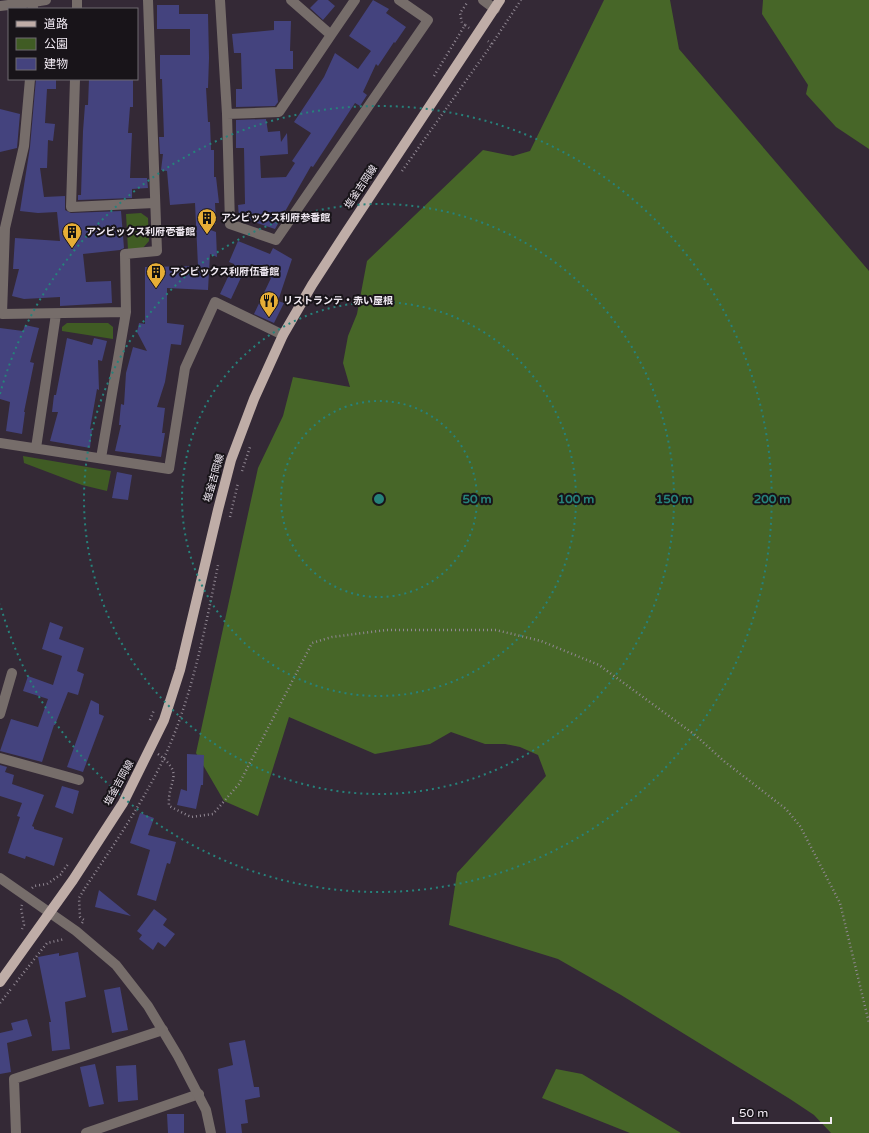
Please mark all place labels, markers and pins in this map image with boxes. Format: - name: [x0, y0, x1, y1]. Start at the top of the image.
- building icon: アンビックス利府参番館: [196, 207, 218, 235]
- place label: アンビックス利府参番館: [221, 212, 330, 224]
- building icon: アンビックス利府壱番館: [61, 221, 83, 249]
- place label: アンビックス利府壱番館: [86, 226, 195, 238]
- building icon: アンビックス利府伍番館: [145, 261, 167, 289]
- place label: アンビックス利府伍番館: [170, 266, 279, 278]
- restaurant icon: リストランテ・赤い屋根: [258, 290, 280, 318]
- place label: リストランテ・赤い屋根: [283, 295, 393, 307]
- centre of rings: [372, 492, 386, 506]

